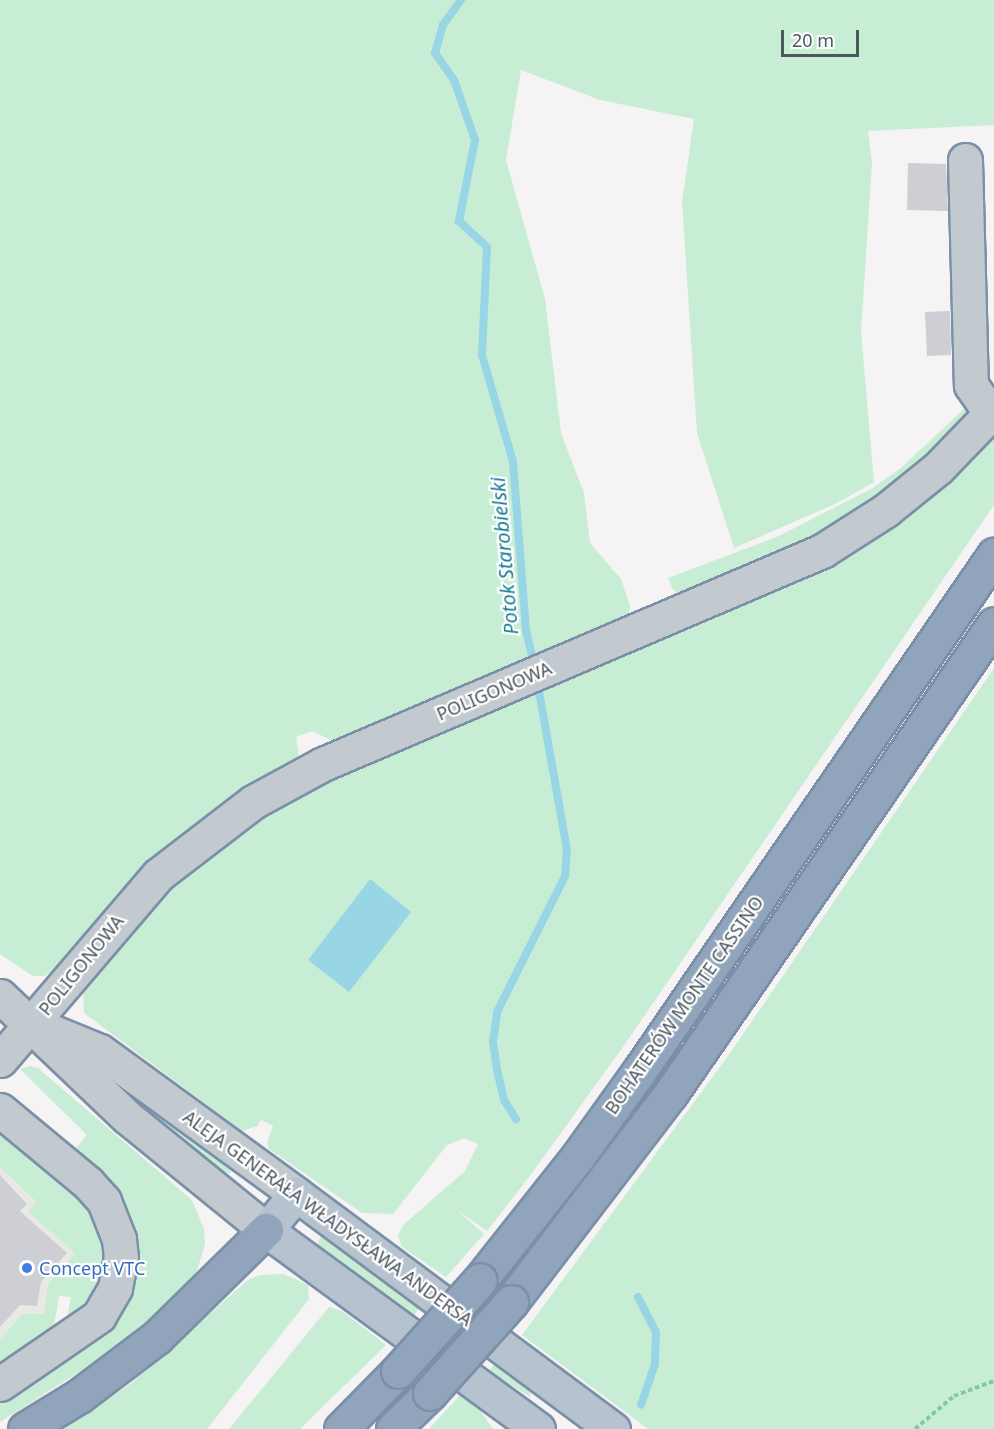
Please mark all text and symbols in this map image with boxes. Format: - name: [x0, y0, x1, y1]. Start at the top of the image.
- scale bar: [784, 18, 862, 56]
- text: 20 m: [792, 28, 834, 52]
- water label: Potok Starobielski: [485, 476, 523, 636]
- street label: POLIGONOWA: [433, 657, 555, 725]
- street label: BOHATERÓW MONTE CASSINO: [600, 892, 768, 1118]
- street label: POLIGONOWA: [34, 911, 128, 1019]
- street label: ALEJA GENERAŁA WŁADYSŁAWA ANDERSA: [179, 1106, 477, 1330]
- place label: Concept VTC: [39, 1257, 145, 1279]
- marker: Concept VTC: [20, 1261, 34, 1275]

